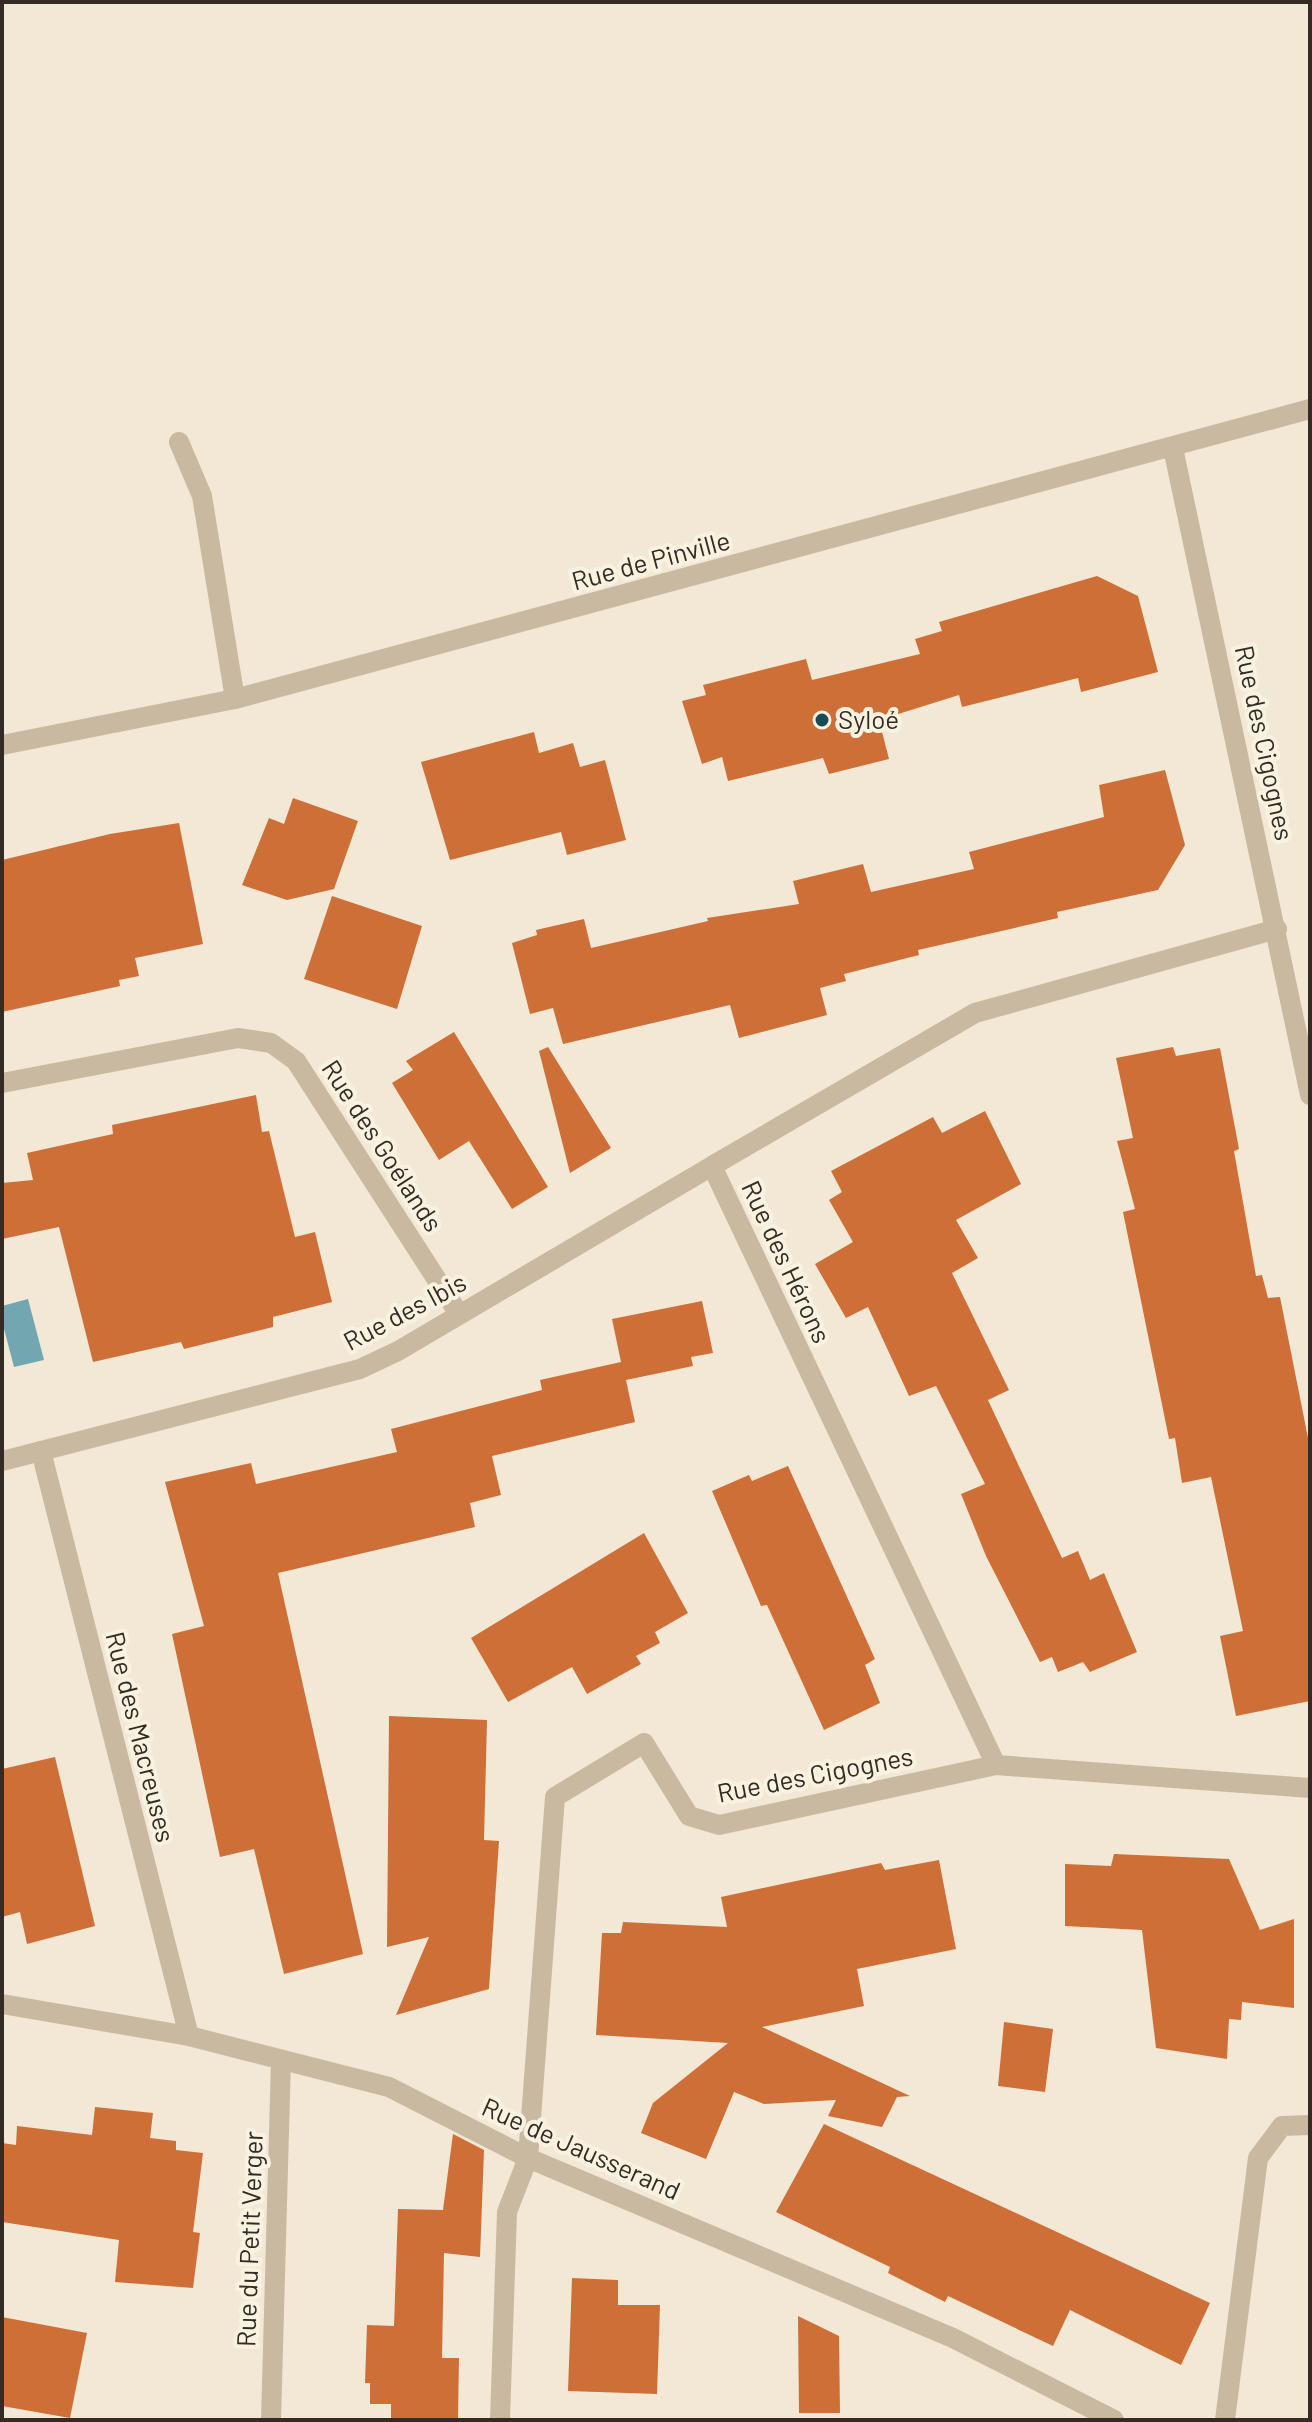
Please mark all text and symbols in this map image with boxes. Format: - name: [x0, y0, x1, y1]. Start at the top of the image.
- street label: Rue de Pinville: [568, 524, 733, 596]
- street label: Rue des Cigognes: [1230, 642, 1301, 843]
- place label: Syloé: [838, 703, 899, 734]
- marker: Syloé: [813, 711, 831, 729]
- street label: Rue des Goélands: [316, 1054, 450, 1237]
- street label: Rue des Hérons: [736, 1175, 838, 1347]
- street label: Rue des Ibis: [338, 1265, 471, 1356]
- street label: Rue des Macreuses: [100, 1628, 183, 1845]
- street label: Rue des Cigognes: [714, 1739, 915, 1808]
- street label: Rue de Jausserand: [478, 2090, 685, 2205]
- street label: Rue du Petit Verger: [229, 2130, 268, 2347]

